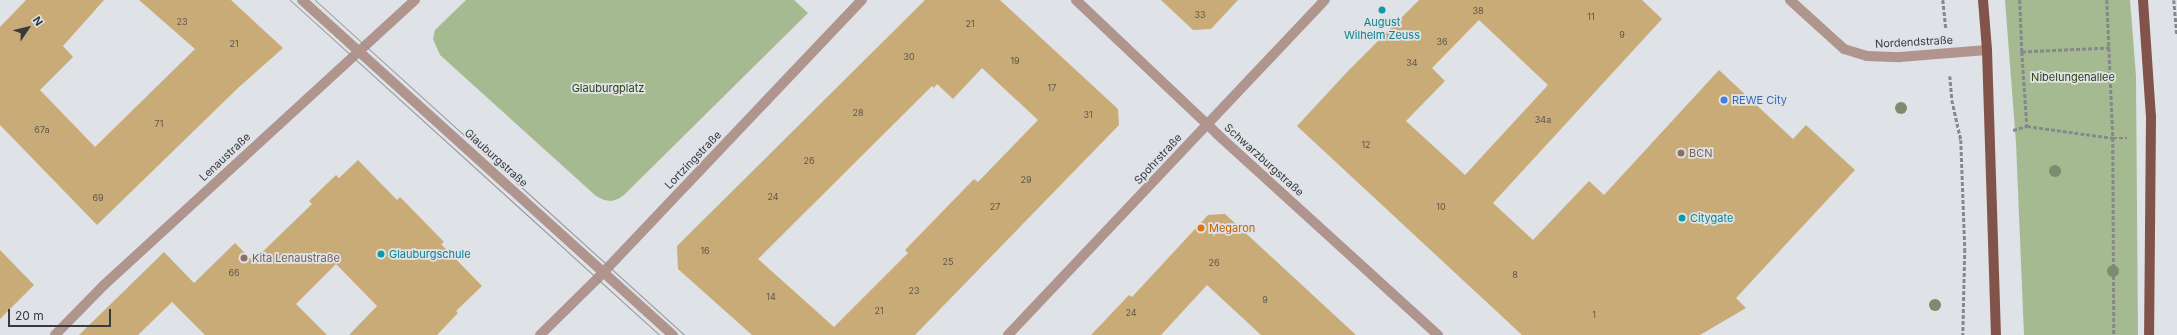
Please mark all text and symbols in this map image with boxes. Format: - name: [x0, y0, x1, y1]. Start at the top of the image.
- marker: August Wilhelm Zeuss: [1377, 5, 1387, 15]
- house number: 38: [1472, 6, 1484, 16]
- north arrow: [8, 8, 48, 48]
- house number: 33: [1194, 10, 1206, 20]
- house number: 11: [1587, 12, 1595, 22]
- text: N: [30, 14, 46, 29]
- place label: August Wilhelm Zeuss: [1344, 16, 1420, 42]
- house number: 23: [176, 17, 188, 27]
- house number: 21: [965, 19, 975, 29]
- house number: 9: [1619, 30, 1625, 40]
- street label: Nordendstraße: [1875, 33, 1953, 51]
- house number: 36: [1436, 37, 1448, 47]
- house number: 21: [229, 39, 239, 49]
- house number: 30: [903, 52, 915, 62]
- house number: 19: [1010, 56, 1020, 66]
- house number: 34: [1406, 58, 1418, 68]
- park label: Nibelungenallee: [2031, 70, 2115, 84]
- park label: Glauburgplatz: [572, 81, 644, 95]
- house number: 17: [1048, 83, 1056, 93]
- place label: REWE City: [1732, 93, 1787, 107]
- marker: REWE City: [1719, 95, 1729, 105]
- house number: 28: [852, 108, 864, 118]
- house number: 31: [1083, 110, 1093, 120]
- house number: 34a: [1535, 115, 1551, 125]
- house number: 71: [155, 119, 163, 129]
- street label: Schwarzburgstraße: [1222, 121, 1306, 199]
- house number: 67a: [34, 125, 50, 135]
- street label: Glauburgstraße: [462, 126, 530, 190]
- street label: Lortzingstraße: [662, 128, 724, 192]
- street label: Lenaustraße: [197, 130, 253, 184]
- street label: Spohrstraße: [1131, 131, 1185, 187]
- house number: 12: [1361, 140, 1371, 150]
- place label: BCN: [1689, 146, 1713, 160]
- marker: BCN: [1676, 148, 1686, 158]
- house number: 26: [803, 156, 815, 166]
- house number: 29: [1020, 175, 1032, 185]
- house number: 24: [767, 192, 779, 202]
- house number: 69: [92, 193, 104, 203]
- house number: 27: [990, 202, 1000, 212]
- house number: 10: [1436, 202, 1446, 212]
- place label: Citygate: [1690, 211, 1733, 225]
- marker: Citygate: [1677, 213, 1687, 223]
- place label: Megaron: [1209, 221, 1255, 235]
- marker: Megaron: [1196, 223, 1206, 233]
- house number: 16: [700, 246, 710, 256]
- place label: Glauburgschule: [389, 247, 471, 261]
- marker: Glauburgschule: [376, 249, 386, 259]
- place label: Kita Lenaustraße: [252, 251, 340, 265]
- marker: Kita Lenaustraße: [239, 253, 249, 263]
- house number: 25: [943, 257, 953, 267]
- house number: 26: [1208, 258, 1220, 268]
- house number: 66: [228, 268, 240, 278]
- house number: 8: [1512, 270, 1518, 280]
- house number: 23: [908, 286, 920, 296]
- house number: 14: [766, 292, 776, 302]
- house number: 9: [1262, 295, 1268, 305]
- scale bar: [10, 301, 113, 327]
- house number: 21: [874, 306, 884, 316]
- text: 20 m: [15, 308, 44, 323]
- house number: 24: [1125, 308, 1137, 318]
- house number: 1: [1592, 310, 1596, 320]

